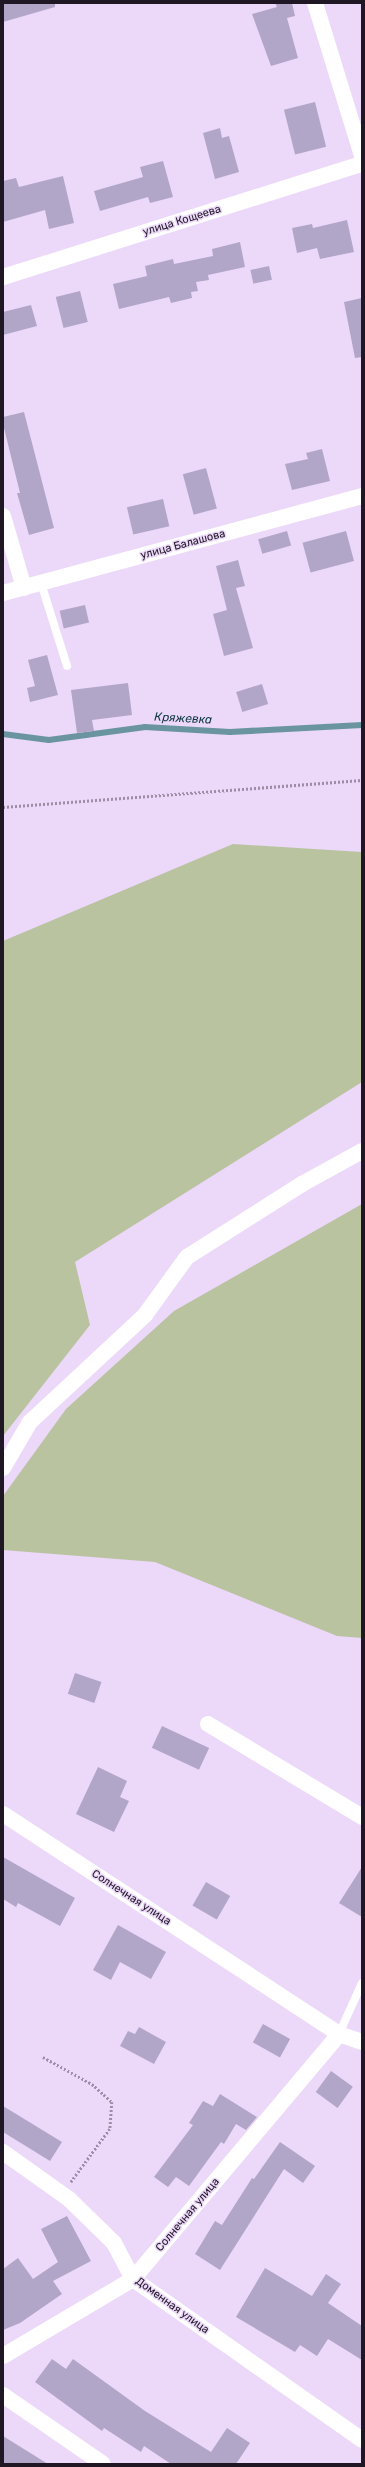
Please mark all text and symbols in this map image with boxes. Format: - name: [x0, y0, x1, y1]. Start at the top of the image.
- street label: улица Кощеева: [141, 203, 223, 239]
- street label: улица Балашова: [139, 527, 227, 563]
- water label: Кряжевка: [154, 710, 212, 728]
- street label: Солнечная улица: [89, 1867, 173, 1929]
- street label: Солнечная улица: [153, 2176, 223, 2254]
- street label: Доменная улица: [133, 2275, 211, 2337]

